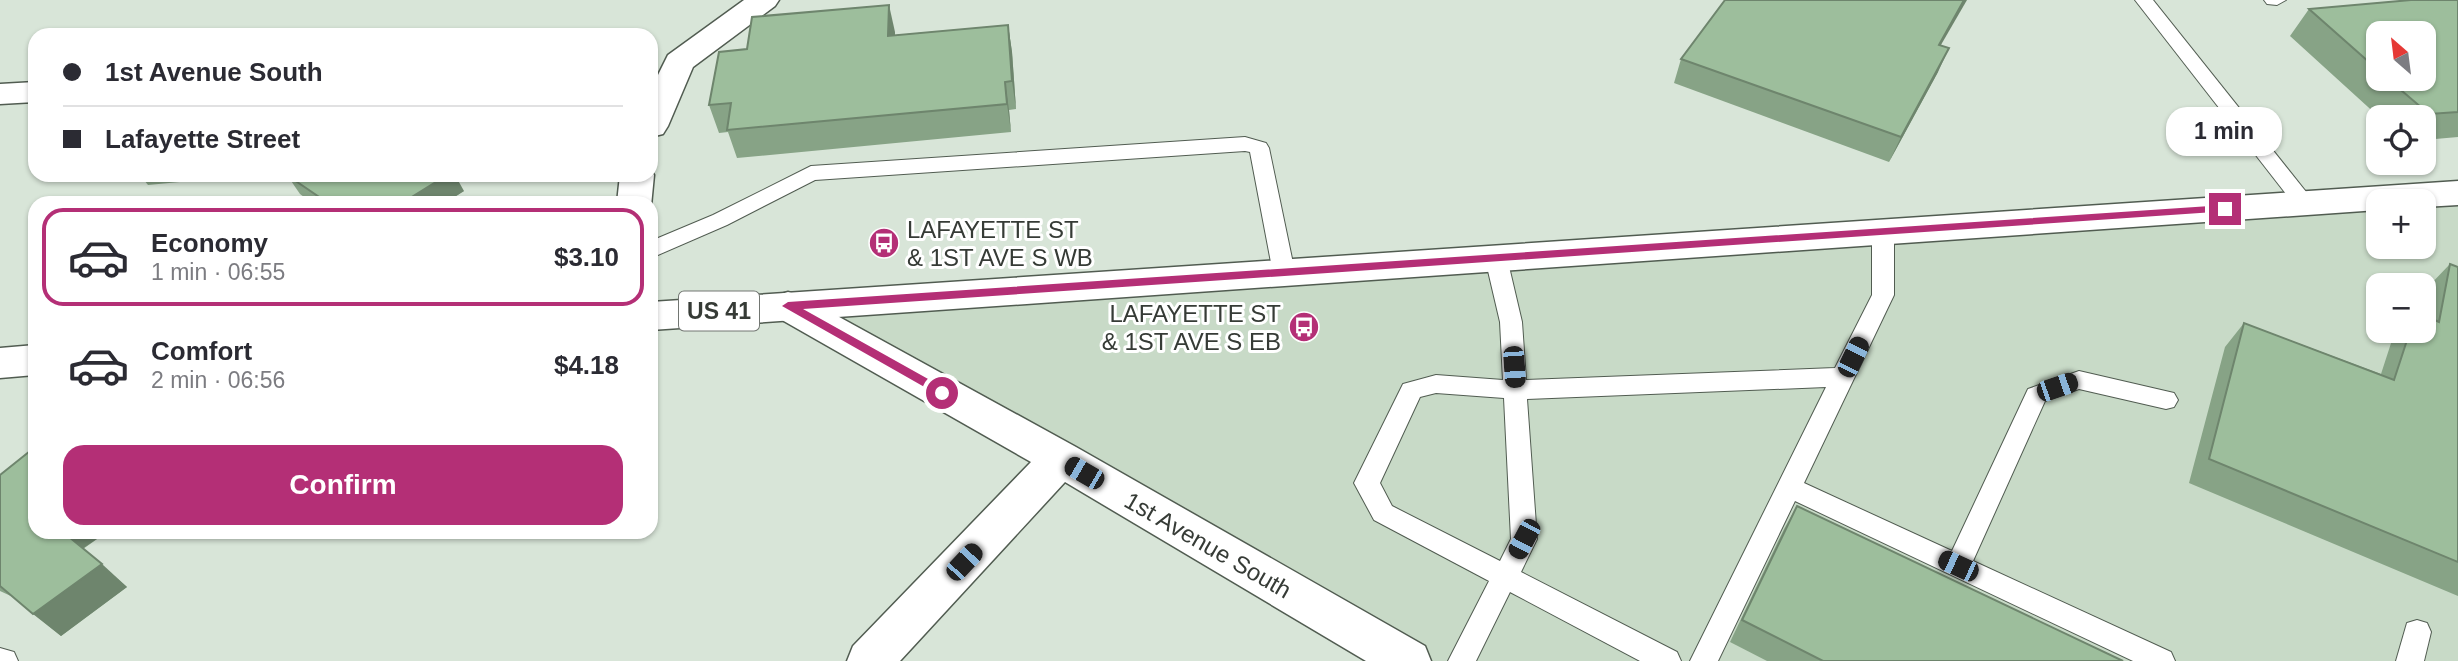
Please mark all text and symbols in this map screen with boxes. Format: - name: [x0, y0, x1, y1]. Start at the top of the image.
- north arrow: [2366, 21, 2436, 91]
- map controls: [2366, 21, 2436, 343]
- text: 1st Avenue South: [105, 57, 323, 87]
- button: locate: [2366, 105, 2436, 175]
- callout: 1 min: [2167, 108, 2283, 156]
- text: 1 min: [2194, 118, 2254, 144]
- text: Lafayette Street: [105, 124, 300, 154]
- button: +: [2366, 189, 2436, 259]
- route end: [2209, 193, 2241, 225]
- place label: LAFAYETTE ST & 1ST AVE S WB: [907, 216, 1093, 271]
- icon: car: [67, 226, 130, 289]
- bus stop icon: LAFAYETTE ST & 1ST AVE S WB: [867, 226, 901, 260]
- text: Economy: [151, 228, 268, 258]
- text: $3.10: [554, 242, 619, 272]
- text: 1 min · 06:55: [151, 259, 285, 285]
- button: −: [2366, 273, 2436, 343]
- road number: US 41: [679, 292, 759, 330]
- place label: LAFAYETTE ST & 1ST AVE S EB: [1102, 300, 1281, 355]
- bus stop icon: LAFAYETTE ST & 1ST AVE S EB: [1287, 310, 1321, 344]
- icon: car: [67, 334, 130, 397]
- car: [1835, 334, 1872, 380]
- text: Comfort: [151, 336, 252, 366]
- car: [1503, 345, 1526, 389]
- text: $4.18: [554, 350, 619, 380]
- text: 2 min · 06:56: [151, 367, 285, 393]
- car: [2034, 370, 2081, 404]
- route start: [926, 377, 958, 409]
- button: Confirm: [63, 445, 623, 525]
- car: [1061, 453, 1108, 493]
- street label: 1st Avenue South: [1120, 486, 1296, 604]
- car: [1505, 516, 1544, 562]
- car: [942, 539, 987, 585]
- car: [1935, 548, 1982, 584]

